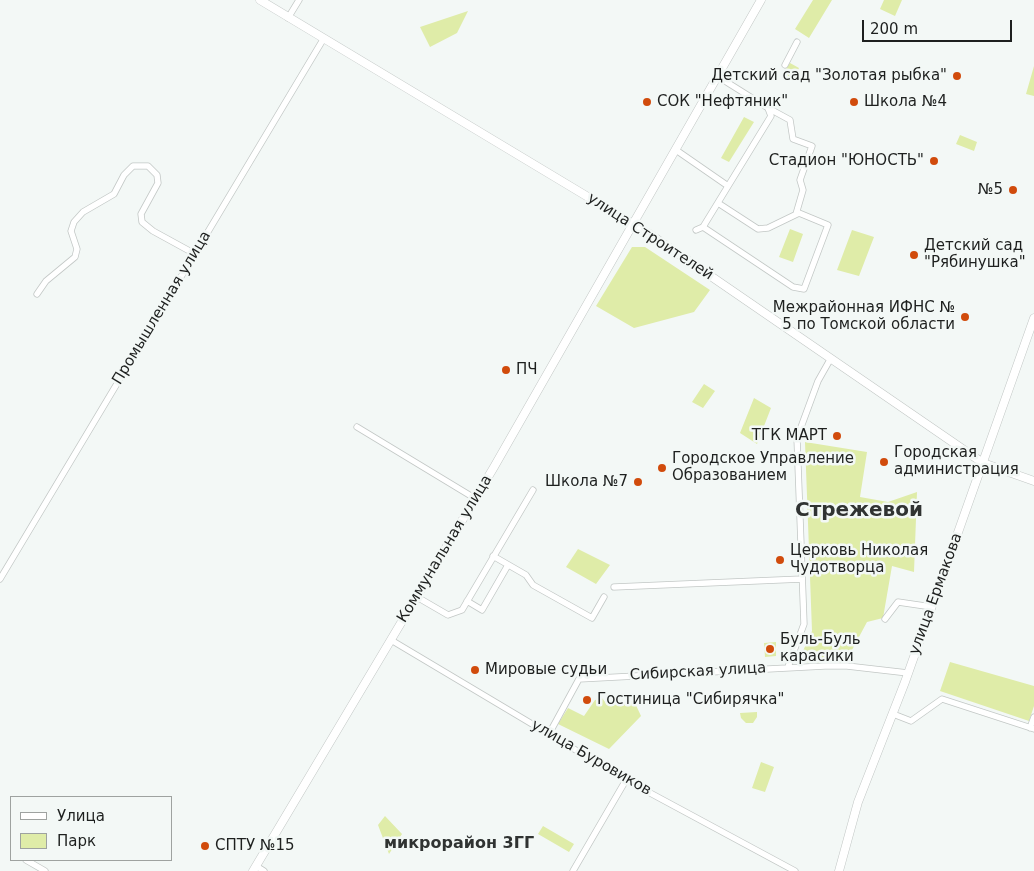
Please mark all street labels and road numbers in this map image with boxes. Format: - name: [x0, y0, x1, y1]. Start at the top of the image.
- street label: улица Строителей: [584, 190, 716, 284]
- street label: Промышленная улица: [109, 228, 215, 388]
- street label: Коммунальная улица: [394, 472, 496, 626]
- street label: улица Ермакова: [906, 531, 966, 657]
- street label: Сибирская улица: [629, 659, 767, 685]
- street label: улица Буровиков: [528, 716, 654, 800]

